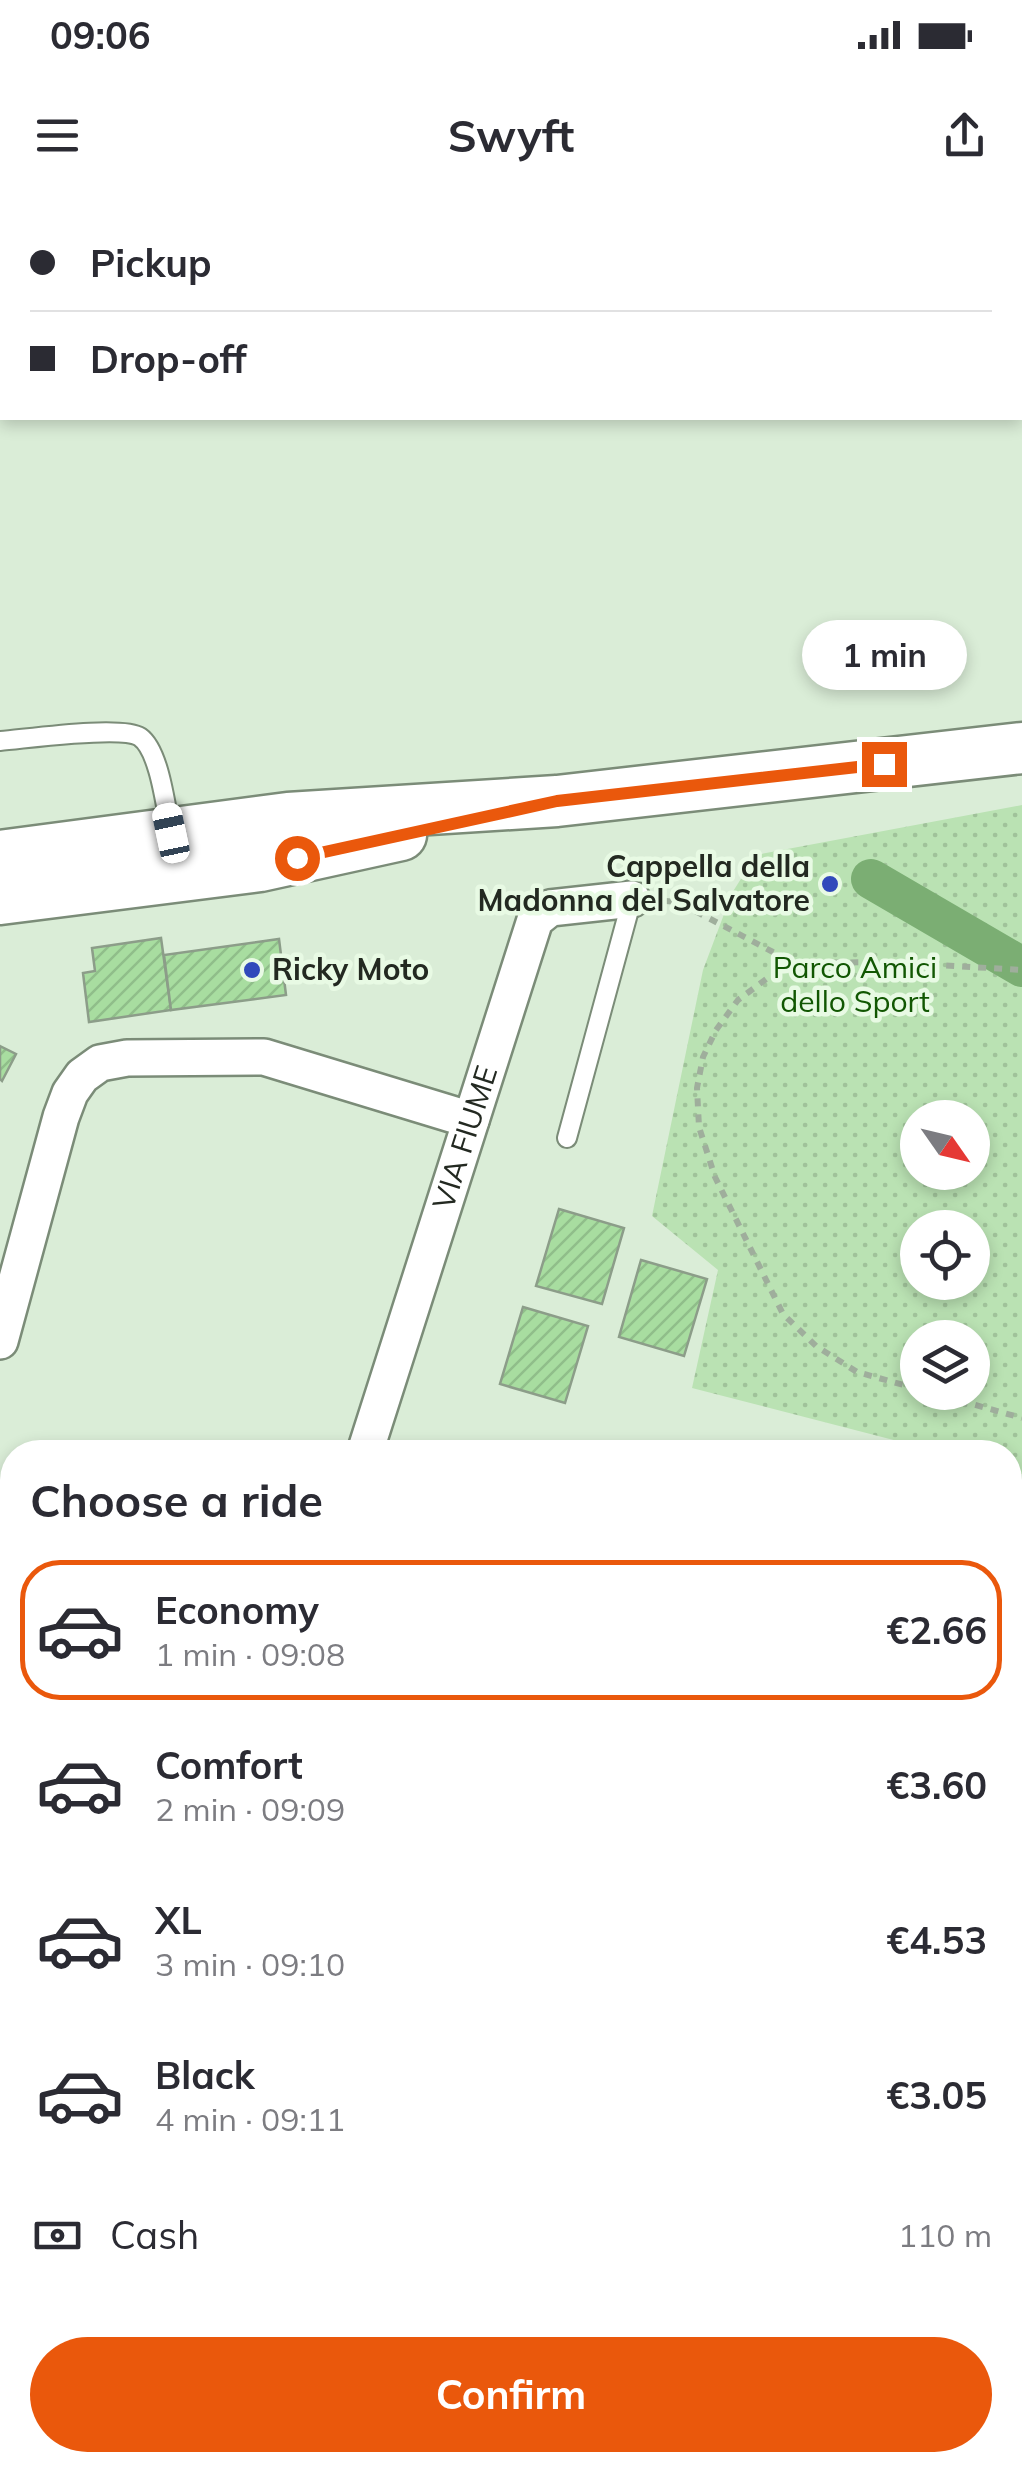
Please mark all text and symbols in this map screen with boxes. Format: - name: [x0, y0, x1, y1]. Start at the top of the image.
- text: 09:06: [50, 11, 151, 59]
- text: Swyft: [448, 107, 574, 163]
- icon: menu: [30, 108, 85, 163]
- icon: share: [937, 108, 992, 163]
- text: Pickup: [90, 239, 212, 287]
- text: Drop-off: [90, 335, 247, 383]
- callout: 1 min: [802, 619, 966, 689]
- text: 1 min: [842, 635, 927, 675]
- route end: [862, 742, 907, 787]
- car: [150, 801, 192, 865]
- route start: [275, 836, 320, 881]
- place label: Cappella della Madonna del Salvatore: [477, 847, 810, 919]
- marker: Cappella della Madonna del Salvatore: [819, 873, 841, 895]
- park label: Parco Amici dello Sport: [773, 948, 937, 1020]
- place label: Ricky Moto: [272, 950, 429, 988]
- marker: Ricky Moto: [241, 959, 263, 981]
- street label: VIA FIUME: [424, 1061, 505, 1214]
- north arrow: [900, 1100, 990, 1190]
- map controls: [900, 1100, 990, 1410]
- button: locate: [900, 1210, 990, 1300]
- button: layers: [900, 1320, 990, 1410]
- text: Choose a ride: [30, 1472, 323, 1528]
- icon: car: [35, 1585, 125, 1675]
- text: Economy: [155, 1586, 319, 1634]
- text: €2.66: [886, 1606, 987, 1654]
- text: 1 min · 09:08: [155, 1634, 345, 1674]
- icon: car: [35, 1740, 125, 1830]
- text: Comfort: [155, 1741, 303, 1789]
- text: €3.60: [886, 1761, 987, 1809]
- text: 2 min · 09:09: [155, 1789, 345, 1829]
- icon: car: [35, 1895, 125, 1985]
- text: XL: [155, 1896, 202, 1944]
- text: €4.53: [886, 1916, 987, 1964]
- text: 3 min · 09:10: [155, 1944, 345, 1984]
- icon: car: [35, 2050, 125, 2140]
- text: Black: [155, 2051, 255, 2099]
- text: €3.05: [886, 2071, 987, 2119]
- text: 4 min · 09:11: [155, 2099, 345, 2139]
- icon: cash: [30, 2208, 85, 2263]
- text: Cash: [110, 2211, 199, 2259]
- text: 110 m: [898, 2215, 992, 2255]
- button: Confirm: [30, 2337, 992, 2452]

